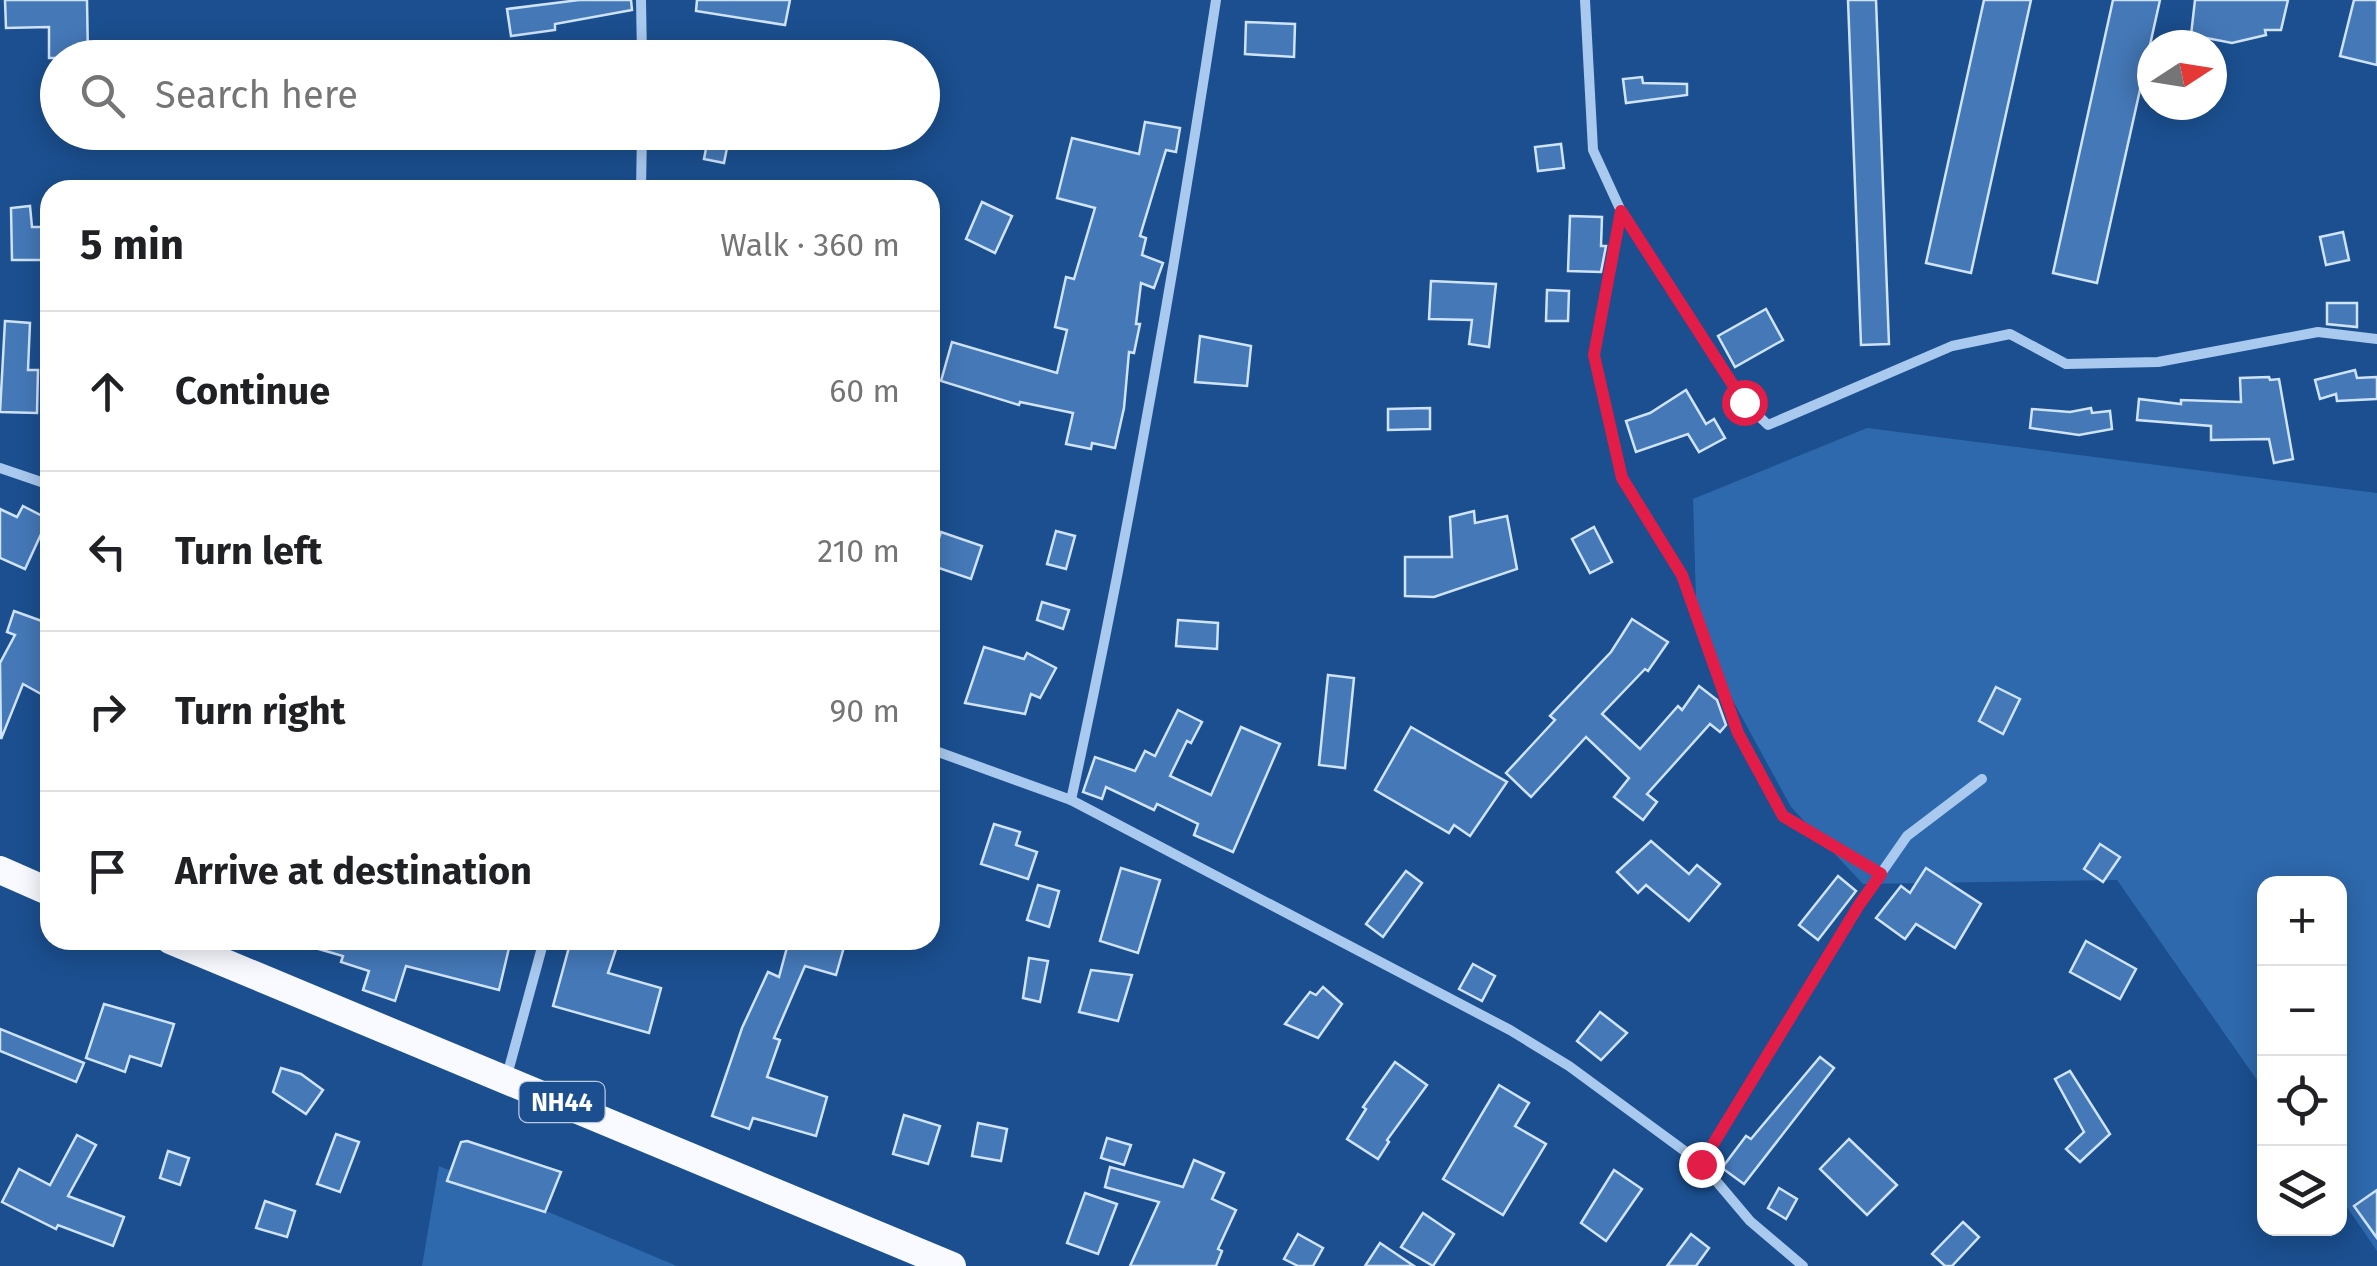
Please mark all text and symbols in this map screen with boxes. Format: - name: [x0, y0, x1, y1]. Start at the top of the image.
- north arrow: [2137, 30, 2227, 120]
- search box: [40, 40, 940, 150]
- icon: search: [75, 68, 130, 123]
- text: Search here: [155, 72, 358, 118]
- text: 5 min: [80, 220, 184, 270]
- text: Walk · 360 m: [720, 226, 900, 264]
- icon: ahead: [80, 364, 135, 419]
- text: Continue: [175, 368, 330, 414]
- text: 60 m: [829, 372, 900, 410]
- route start: [1722, 380, 1768, 426]
- icon: left: [80, 524, 135, 579]
- text: Turn left: [175, 528, 322, 574]
- text: 210 m: [817, 532, 900, 570]
- icon: right: [80, 684, 135, 739]
- text: Turn right: [175, 688, 345, 734]
- text: 90 m: [829, 692, 900, 730]
- icon: arrive: [80, 844, 135, 899]
- text: Arrive at destination: [175, 848, 532, 894]
- map controls: [2257, 876, 2347, 1236]
- button: +: [2257, 876, 2347, 966]
- button: −: [2257, 966, 2347, 1056]
- button: locate: [2257, 1056, 2347, 1146]
- road number: NH44: [520, 1082, 604, 1122]
- route end: [1679, 1142, 1725, 1188]
- button: layers: [2257, 1146, 2347, 1236]

